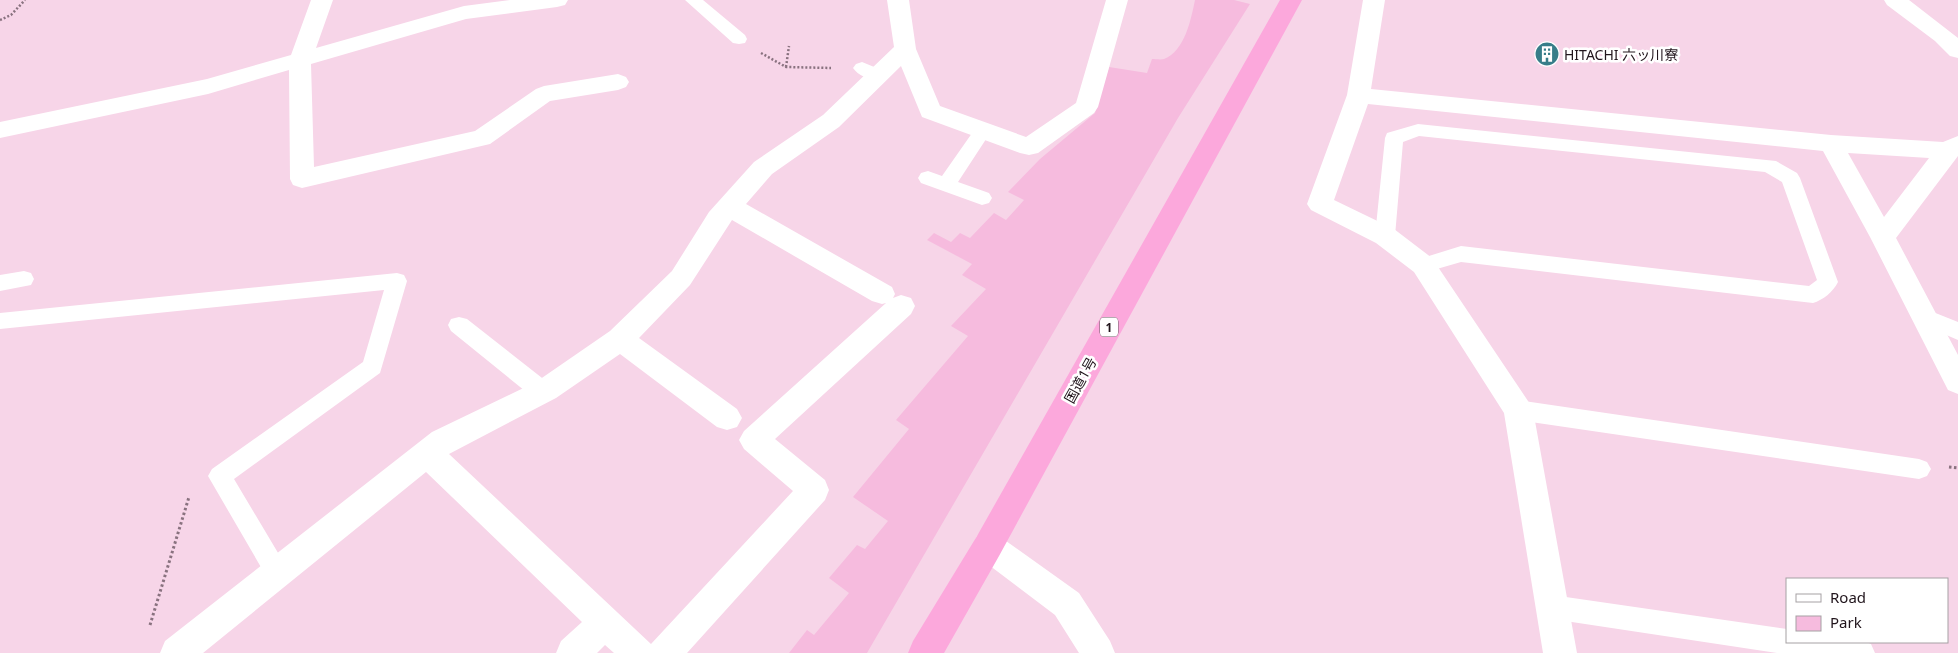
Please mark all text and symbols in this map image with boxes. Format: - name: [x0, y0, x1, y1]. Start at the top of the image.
- building icon: HITACHI 六ッ川寮: [1534, 41, 1560, 67]
- place label: HITACHI 六ッ川寮: [1564, 45, 1678, 64]
- road number: 1: [1100, 318, 1118, 337]
- street label: 国道1号: [1060, 354, 1100, 406]
- legend: [1786, 578, 1948, 643]
- text: Road: [1830, 587, 1866, 607]
- text: Park: [1830, 612, 1862, 632]

